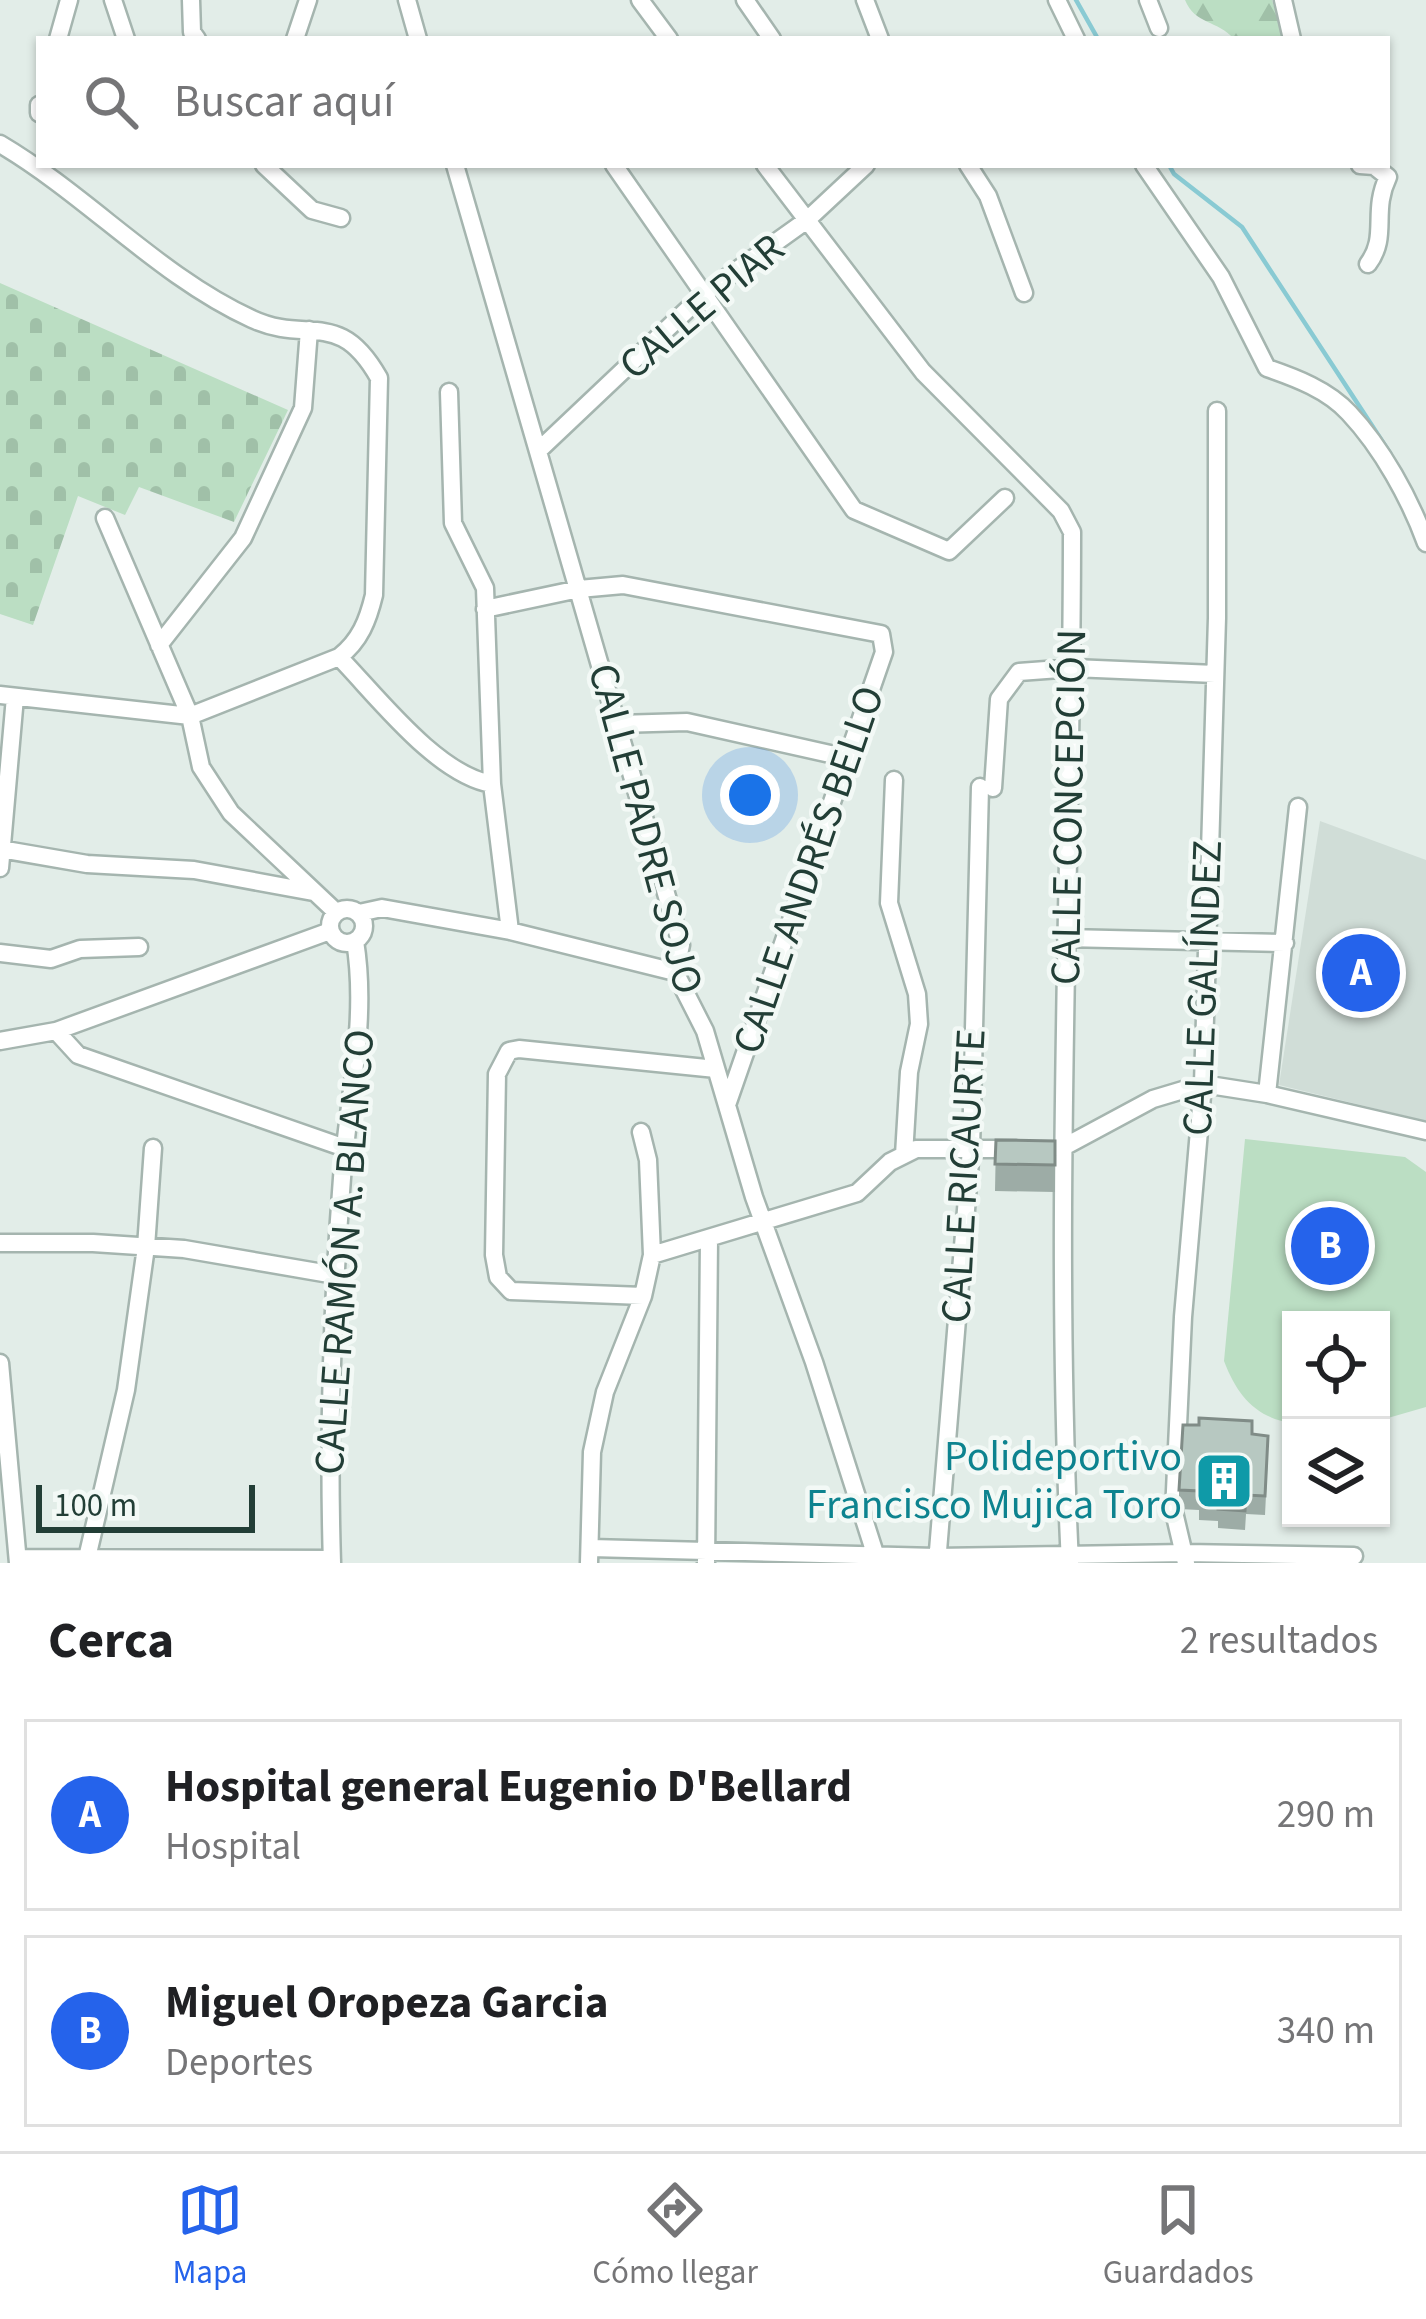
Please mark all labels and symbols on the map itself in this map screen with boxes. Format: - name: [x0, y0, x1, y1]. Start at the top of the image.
- street label: CALLE PIAR: [606, 220, 798, 394]
- street label: CALLE CONCEPCIÓN: [1036, 629, 1102, 985]
- street label: CALLE PADRE SOJO: [572, 657, 718, 1001]
- street label: CALLE ANDRÉS BELLO: [718, 678, 900, 1062]
- your location: [720, 765, 780, 825]
- street label: CALLE GALÍNDEZ: [1168, 839, 1238, 1137]
- pin: A: [1322, 928, 1400, 1018]
- street label: CALLE RAMÓN A. BLANCO: [300, 1027, 390, 1477]
- street label: CALLE RICAURTE: [926, 1027, 1002, 1325]
- pin: B: [1291, 1201, 1369, 1291]
- place label: Polideportivo Francisco Mujica Toro: [806, 1427, 1182, 1535]
- building icon: Polideportivo Francisco Mujica Toro: [1193, 1450, 1255, 1512]
- scale bar: [36, 1479, 255, 1532]

